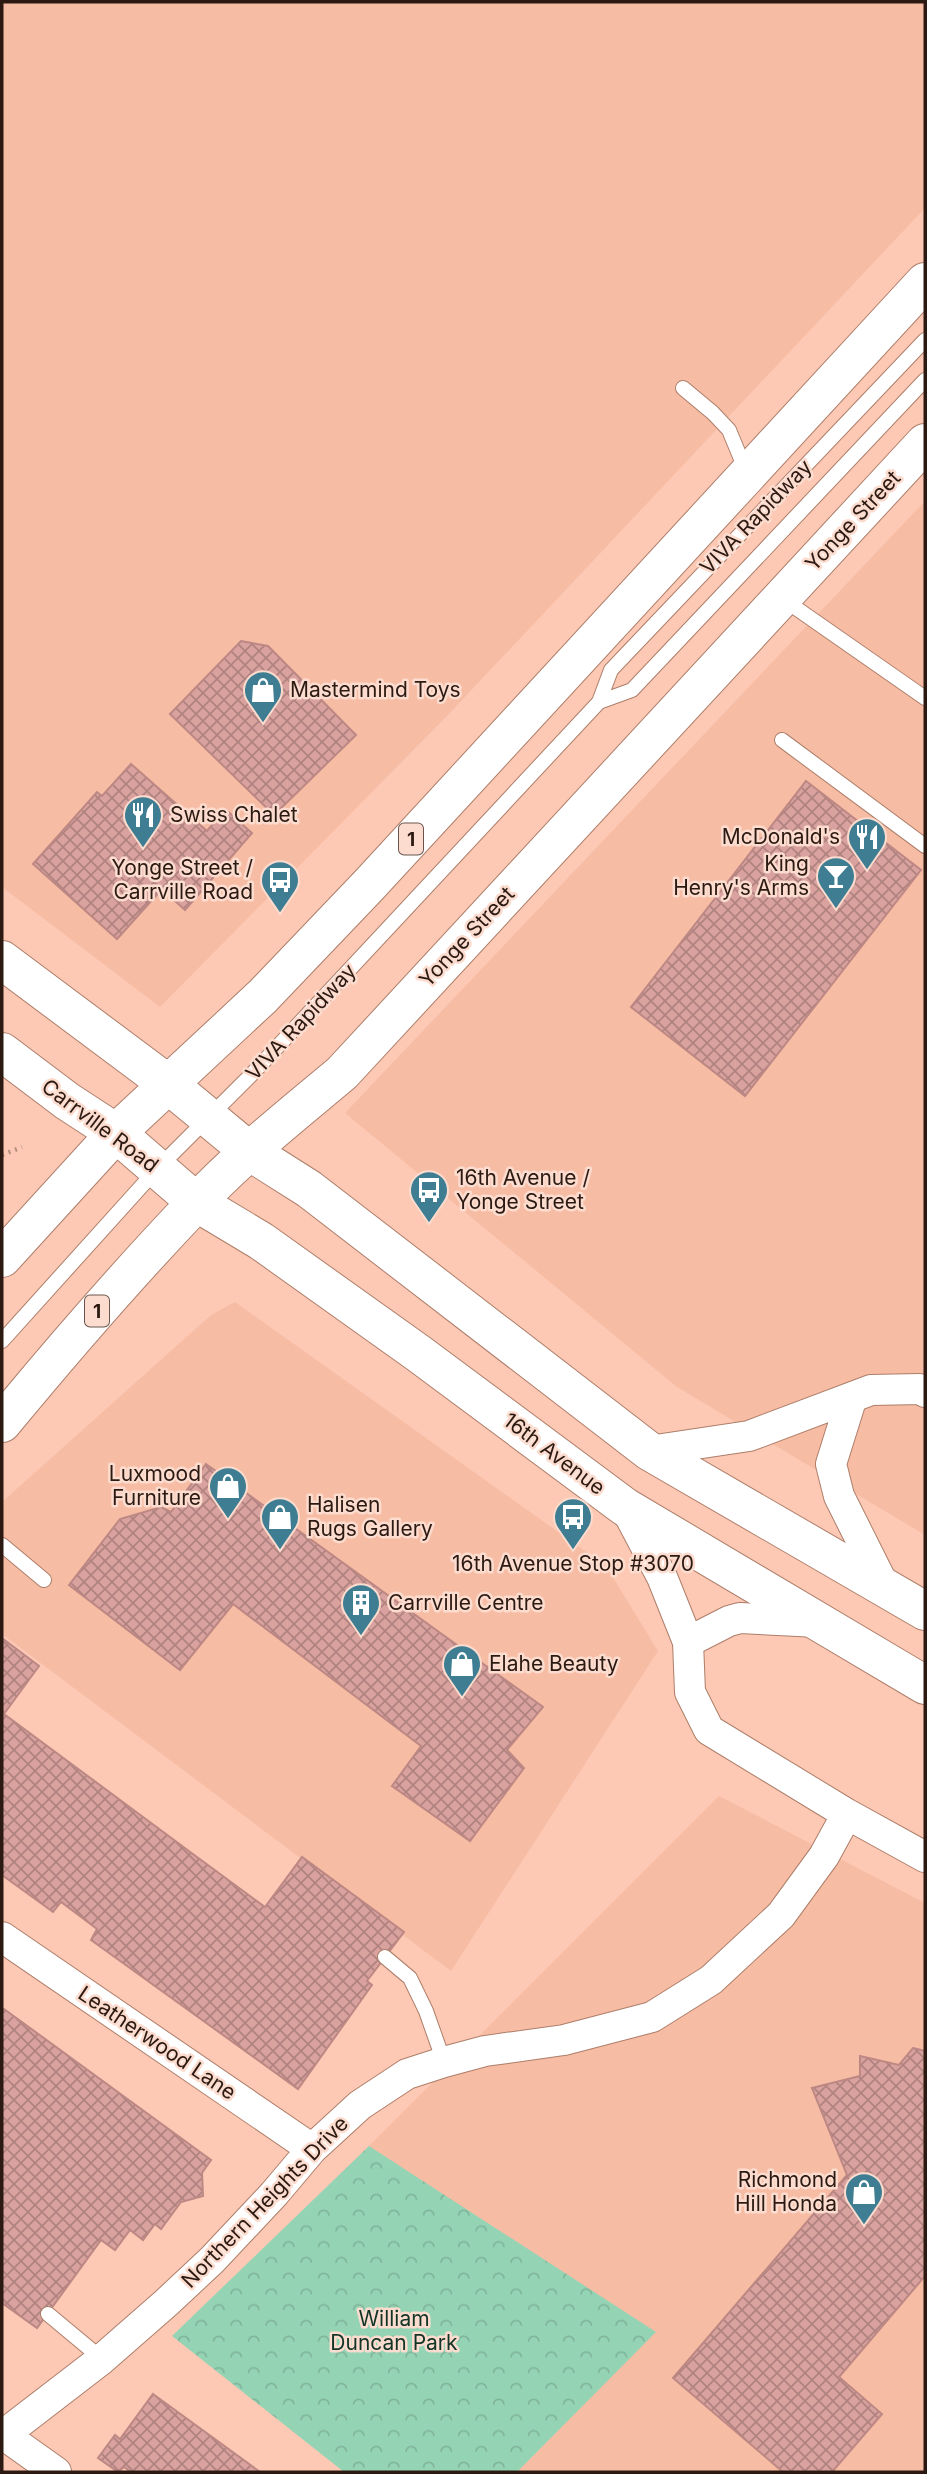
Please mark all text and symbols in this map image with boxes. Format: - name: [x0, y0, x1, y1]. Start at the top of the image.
- street label: VIVA Rapidway: [695, 454, 817, 579]
- street label: Yonge Street: [800, 465, 905, 576]
- shop icon: Mastermind Toys: [242, 669, 284, 724]
- place label: Mastermind Toys: [290, 677, 461, 702]
- restaurant icon: Swiss Chalet: [122, 794, 164, 849]
- place label: Swiss Chalet: [170, 802, 298, 827]
- restaurant icon: McDonald's: [846, 816, 888, 871]
- road number: 1: [399, 824, 423, 854]
- place label: McDonald's: [722, 824, 840, 849]
- place label: King Henry's Arms: [673, 851, 809, 900]
- place label: Yonge Street / Carrville Road: [112, 855, 253, 904]
- bar icon: King Henry's Arms: [815, 855, 857, 910]
- bus stop icon: Yonge Street / Carrville Road: [259, 859, 301, 914]
- street label: Yonge Street: [414, 881, 519, 992]
- street label: VIVA Rapidway: [240, 958, 361, 1085]
- street label: Carrville Road: [37, 1074, 164, 1178]
- place label: 16th Avenue / Yonge Street: [456, 1165, 590, 1214]
- bus stop icon: 16th Avenue / Yonge Street: [408, 1169, 450, 1224]
- road number: 1: [85, 1296, 109, 1326]
- street label: 16th Avenue: [499, 1407, 610, 1500]
- place label: Luxmood Furniture: [109, 1461, 201, 1510]
- shop icon: Luxmood Furniture: [207, 1465, 249, 1520]
- place label: Halisen Rugs Gallery: [307, 1492, 433, 1541]
- shop icon: Halisen Rugs Gallery: [259, 1496, 301, 1551]
- bus stop icon: 16th Avenue Stop #3070: [552, 1496, 594, 1551]
- place label: 16th Avenue Stop #3070: [452, 1551, 694, 1576]
- building icon: Carrville Centre: [340, 1582, 382, 1637]
- place label: Carrville Centre: [388, 1590, 543, 1615]
- shop icon: Elahe Beauty: [441, 1643, 483, 1698]
- place label: Elahe Beauty: [489, 1651, 619, 1676]
- street label: Leatherwood Lane: [74, 1981, 241, 2105]
- street label: Northern Heights Drive: [176, 2111, 353, 2293]
- place label: Richmond Hill Honda: [735, 2167, 837, 2216]
- shop icon: Richmond Hill Honda: [843, 2171, 885, 2226]
- park label: William Duncan Park: [330, 2306, 458, 2355]

